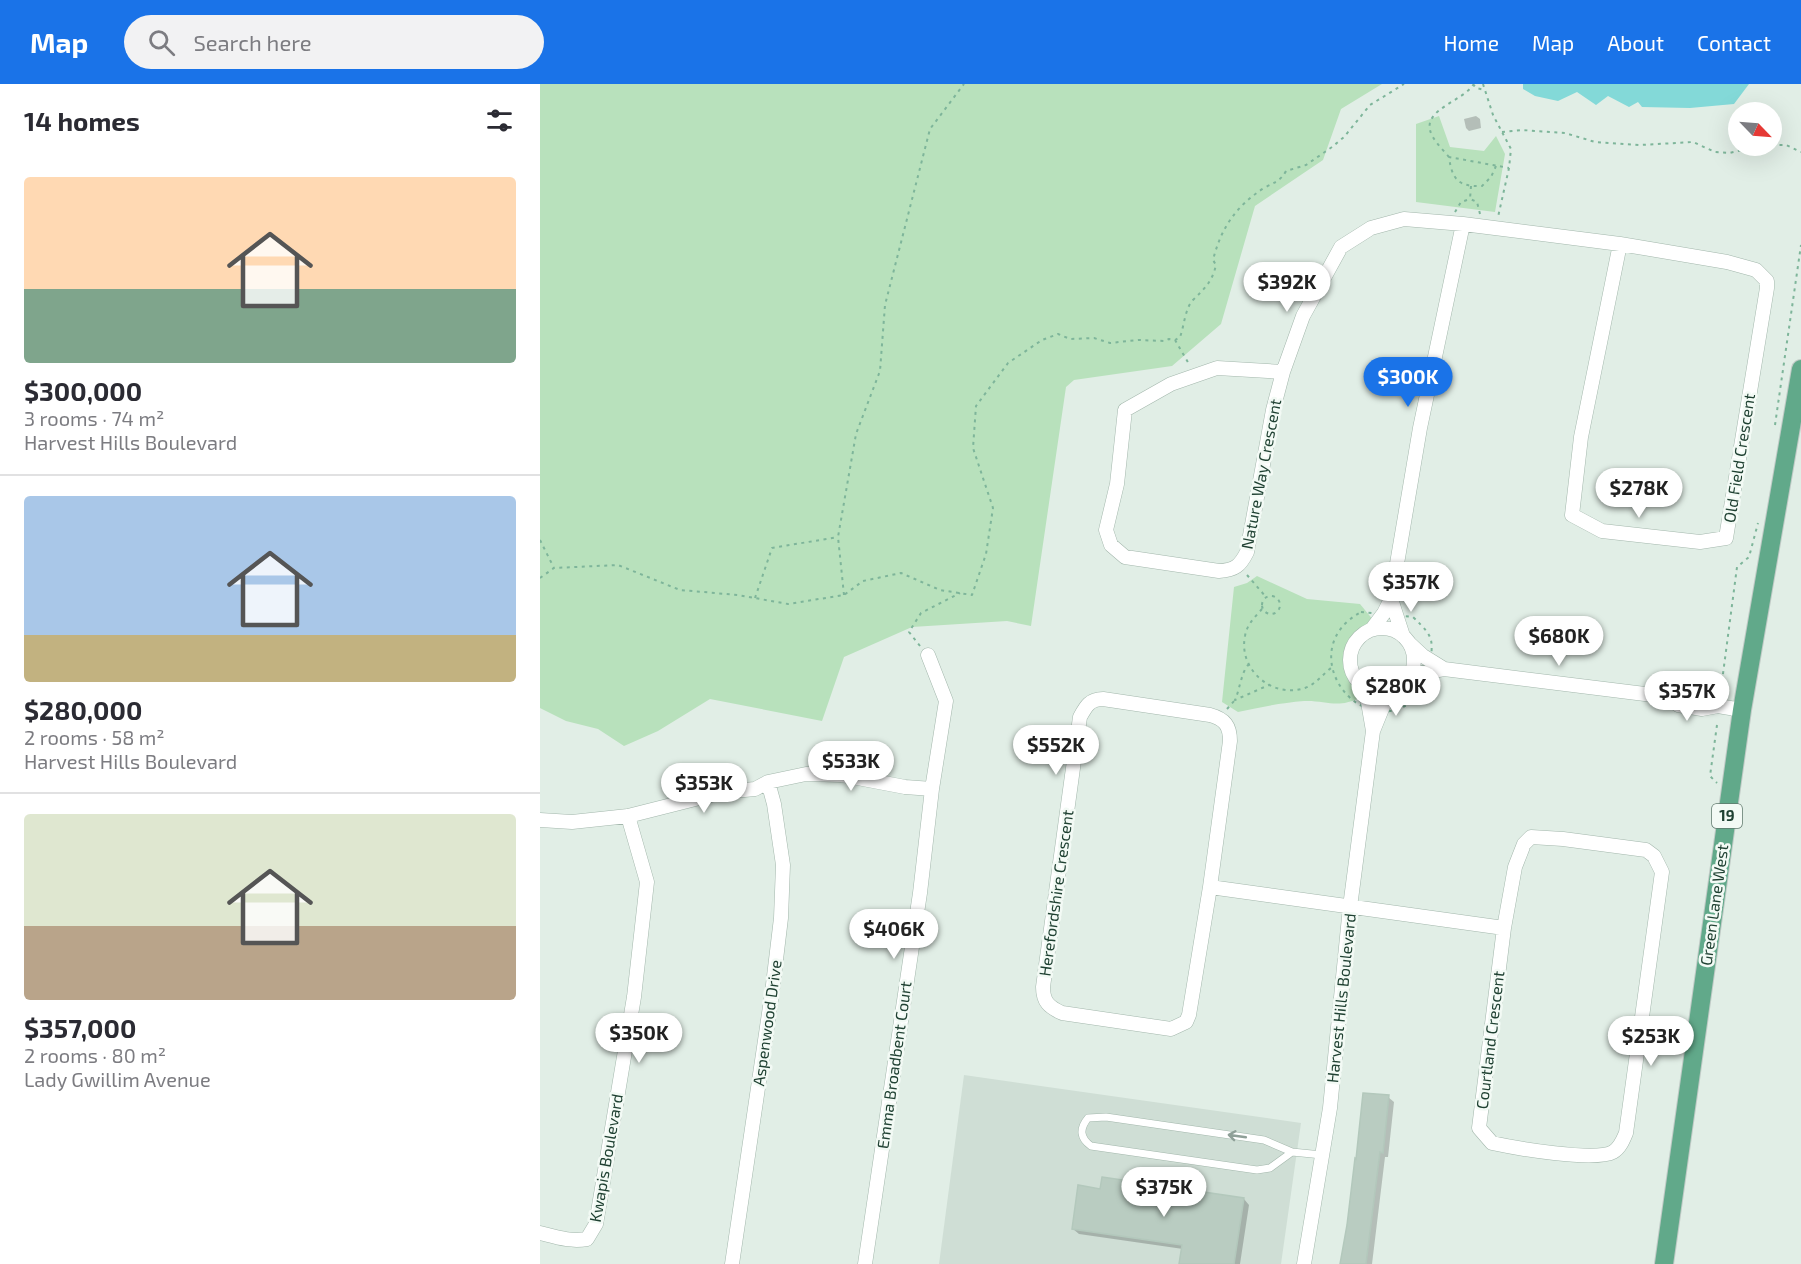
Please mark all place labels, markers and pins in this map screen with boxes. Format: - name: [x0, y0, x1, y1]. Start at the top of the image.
- pin: $392K: [1245, 262, 1329, 313]
- pin: $300K: [1366, 357, 1450, 408]
- pin: $278K: [1597, 468, 1681, 519]
- pin: $357K: [1369, 562, 1453, 613]
- pin: $680K: [1517, 616, 1601, 667]
- pin: $280K: [1354, 666, 1438, 717]
- pin: $357K: [1645, 671, 1729, 722]
- pin: $552K: [1014, 725, 1098, 776]
- pin: $533K: [809, 741, 893, 792]
- pin: $353K: [662, 763, 746, 814]
- pin: $406K: [852, 909, 936, 960]
- pin: $350K: [597, 1013, 681, 1064]
- pin: $253K: [1609, 1016, 1693, 1067]
- pin: $375K: [1122, 1167, 1206, 1218]

